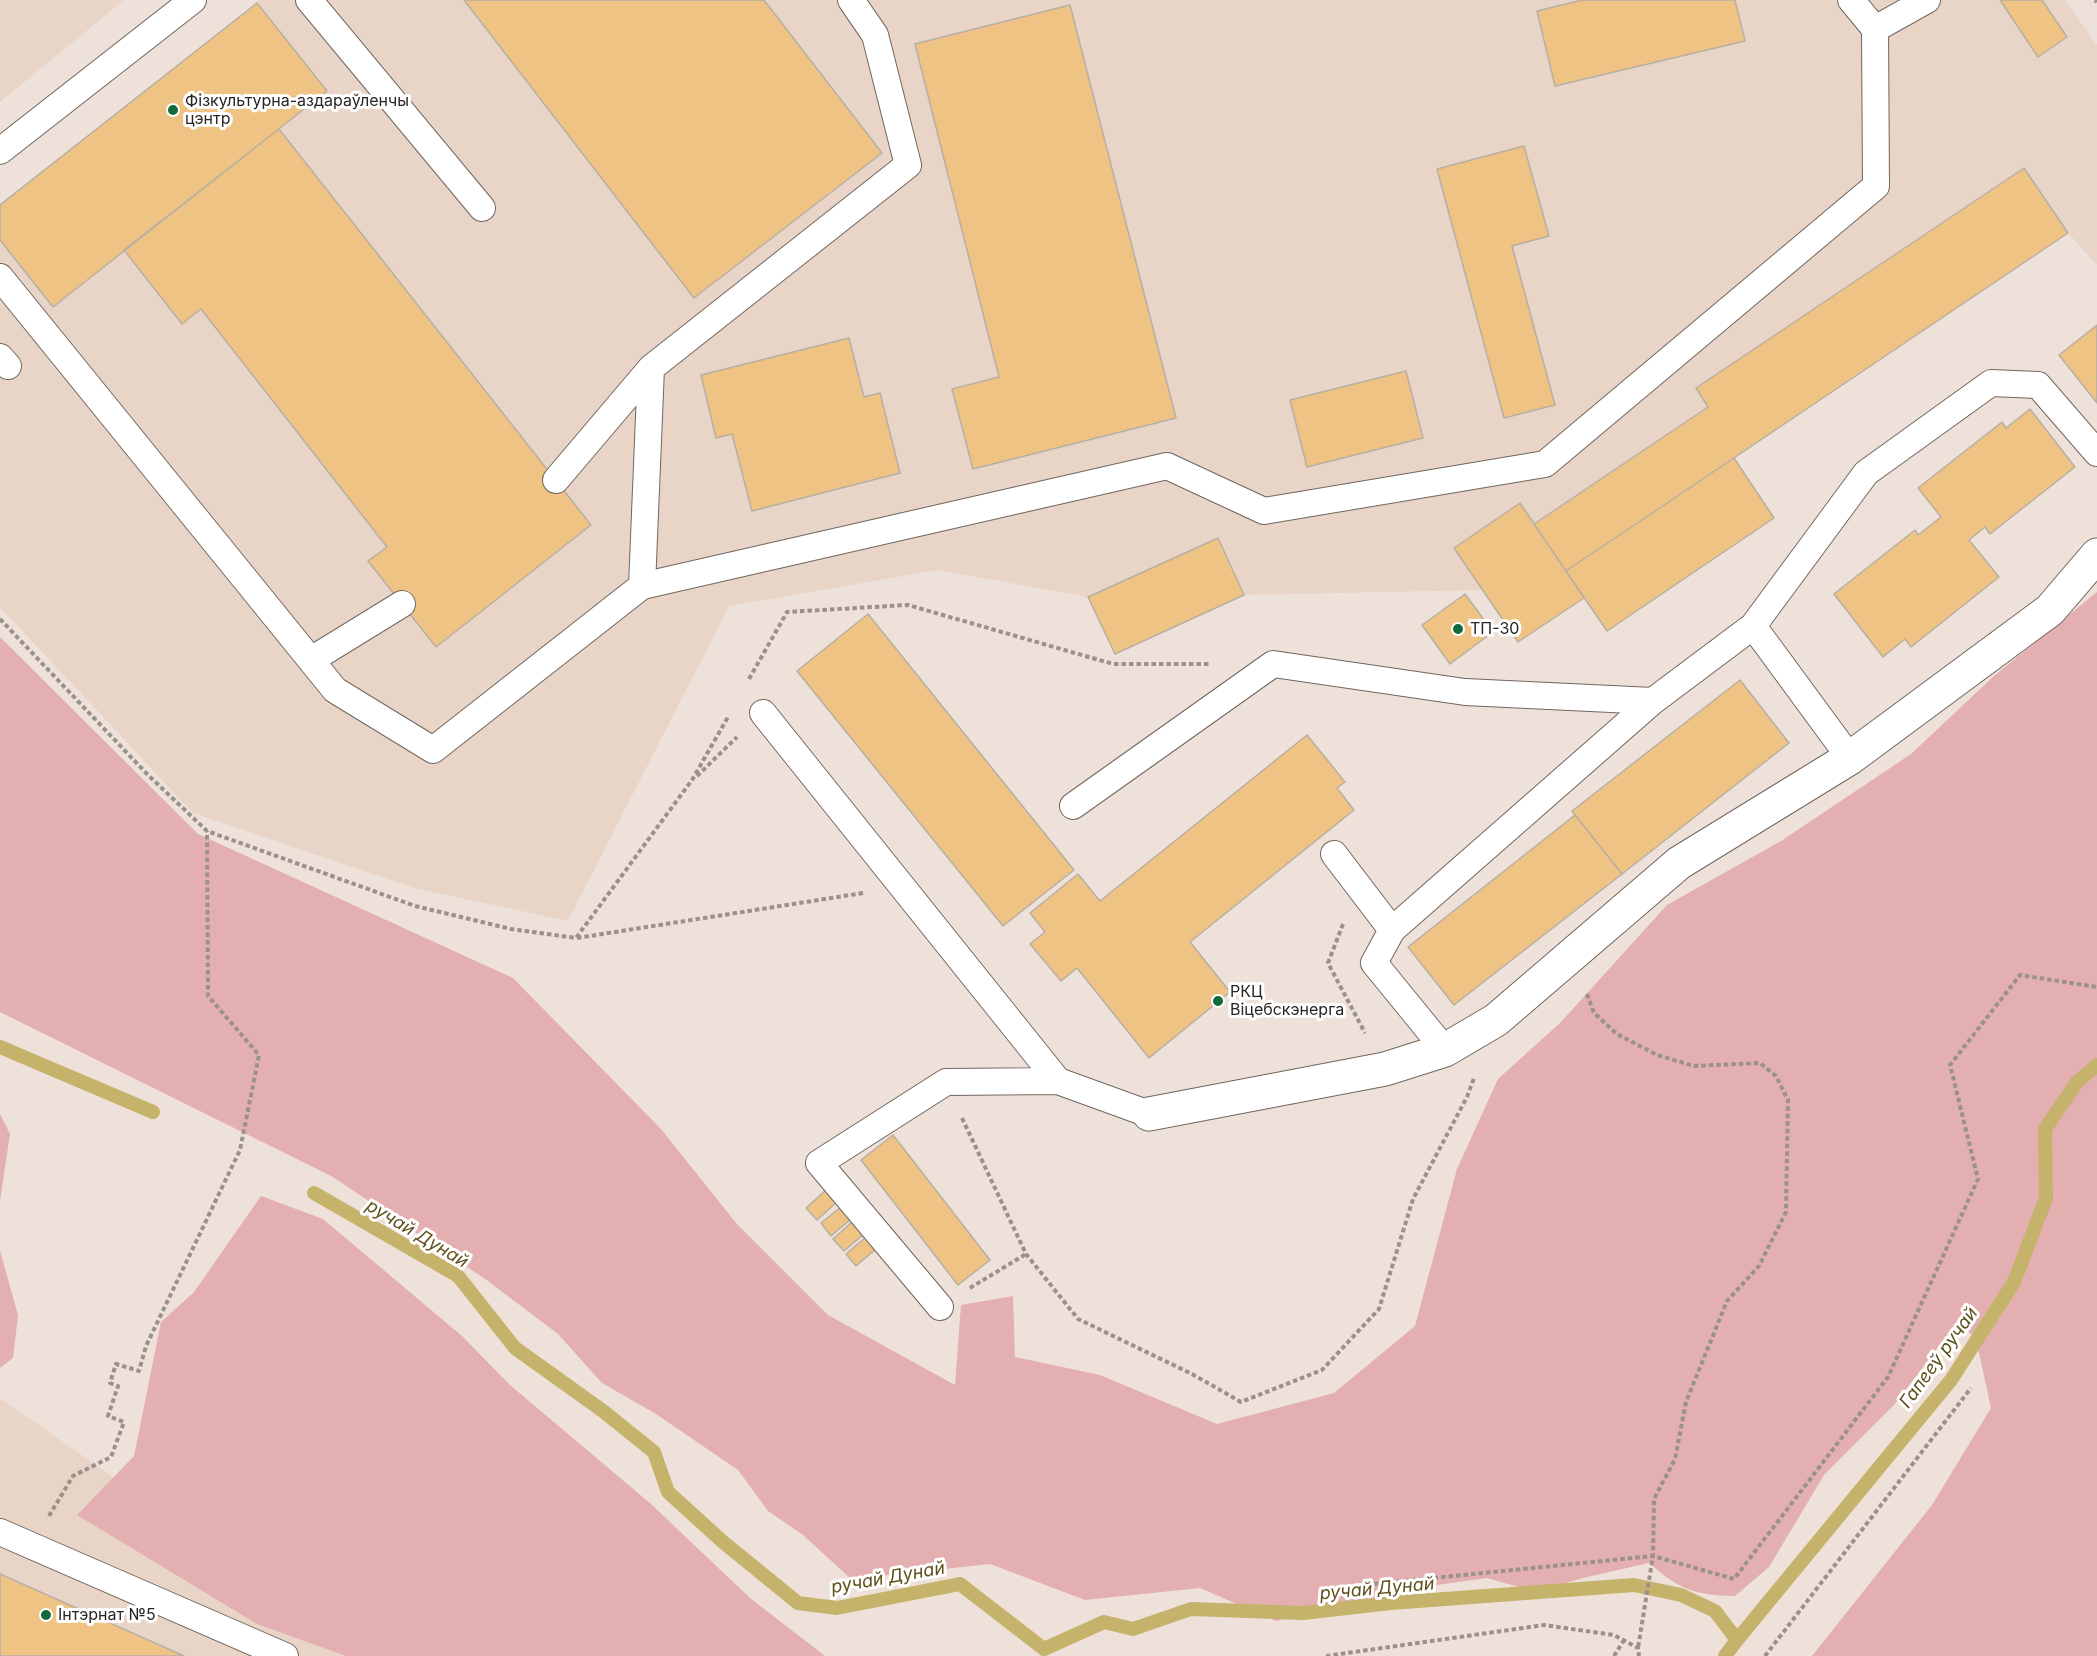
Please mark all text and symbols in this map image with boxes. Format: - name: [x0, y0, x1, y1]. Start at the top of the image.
- place label: Фізкультурна-аздараўленчы цэнтр: [185, 91, 409, 129]
- marker: Фізкультурна-аздараўленчы цэнтр: [166, 103, 180, 117]
- place label: ТП-30: [1470, 619, 1519, 639]
- marker: ТП-30: [1451, 622, 1465, 636]
- place label: РКЦ Віцебскэнерга: [1230, 982, 1344, 1020]
- marker: РКЦ Віцебскэнерга: [1211, 994, 1225, 1008]
- water label: ручай Дунай: [362, 1195, 472, 1273]
- water label: Гапееў ручай: [1895, 1303, 1983, 1413]
- water label: ручай Дунай: [829, 1557, 947, 1599]
- water label: ручай Дунай: [1319, 1573, 1435, 1605]
- place label: Інтэрнат №5: [58, 1605, 156, 1625]
- marker: Інтэрнат №5: [39, 1608, 53, 1622]

